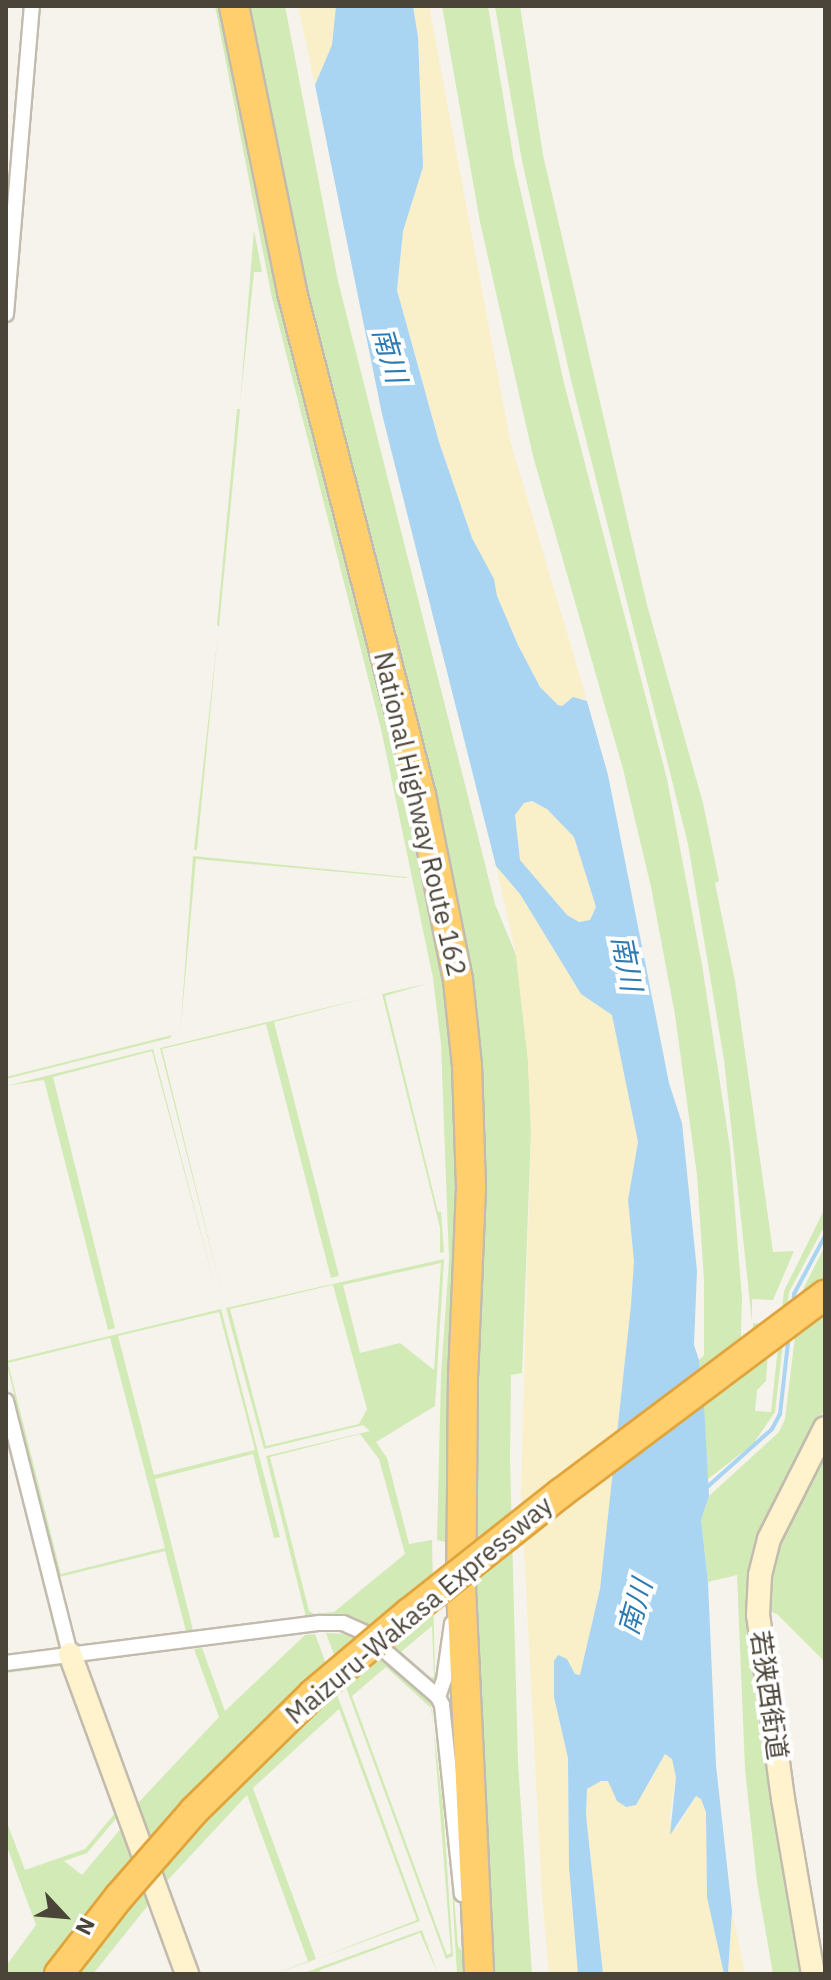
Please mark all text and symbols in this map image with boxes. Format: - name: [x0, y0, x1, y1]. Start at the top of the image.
- water label: 南川: [366, 323, 414, 387]
- street label: National Highway Route 162: [367, 649, 473, 979]
- water label: 南川: [605, 932, 649, 994]
- street label: Maizuru-Wakasa Expressway: [279, 1489, 559, 1731]
- water label: 南川: [611, 1575, 659, 1639]
- street label: 若狭西街道: [745, 1628, 793, 1762]
- north arrow: [24, 1876, 104, 1956]
- text: N: [69, 1913, 103, 1940]

